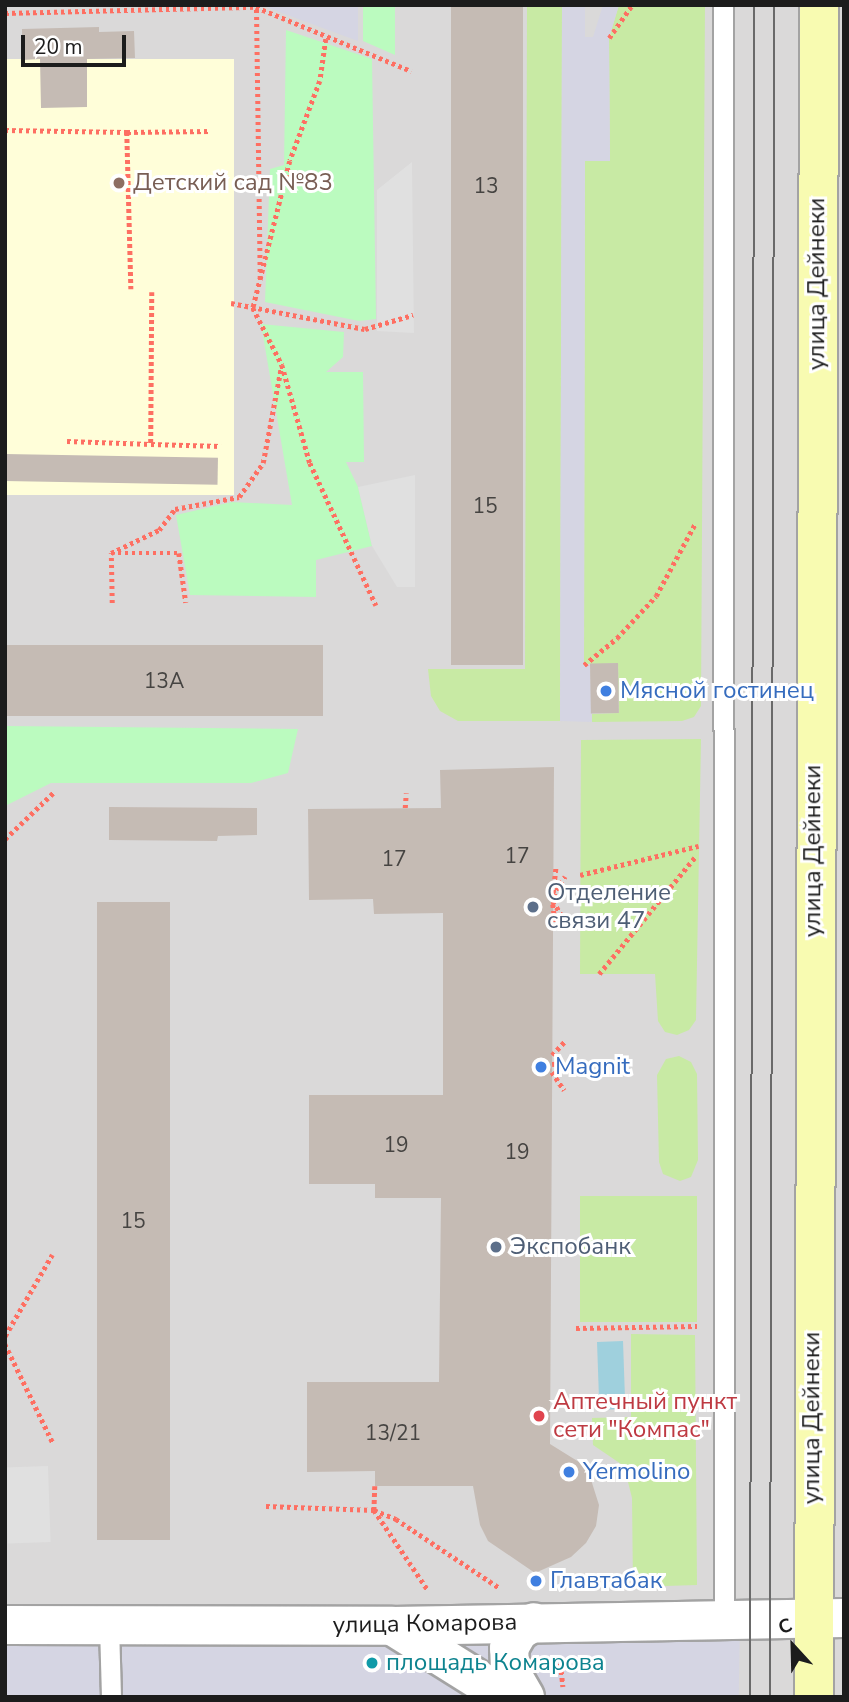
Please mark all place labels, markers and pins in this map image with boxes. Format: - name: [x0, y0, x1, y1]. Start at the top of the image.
- place label: Детский сад №83: [133, 169, 333, 197]
- marker: Детский сад №83: [111, 175, 127, 191]
- place label: Мясной гостинец: [620, 677, 814, 705]
- marker: Мясной гостинец: [598, 683, 614, 699]
- place label: Отделение связи 47: [547, 879, 671, 935]
- marker: Отделение связи 47: [525, 899, 541, 915]
- place label: Magnit: [555, 1053, 630, 1081]
- marker: Magnit: [533, 1059, 549, 1075]
- place label: Экспобанк: [510, 1233, 631, 1261]
- marker: Экспобанк: [488, 1239, 504, 1255]
- place label: Аптечный пункт сети "Компас": [553, 1388, 737, 1444]
- marker: Аптечный пункт сети "Компас": [531, 1408, 547, 1424]
- place label: Yermolino: [583, 1458, 690, 1486]
- marker: Yermolino: [561, 1464, 577, 1480]
- place label: Главтабак: [550, 1567, 662, 1595]
- marker: Главтабак: [528, 1573, 544, 1589]
- place label: площадь Комарова: [386, 1649, 605, 1677]
- marker: площадь Комарова: [364, 1655, 380, 1671]

